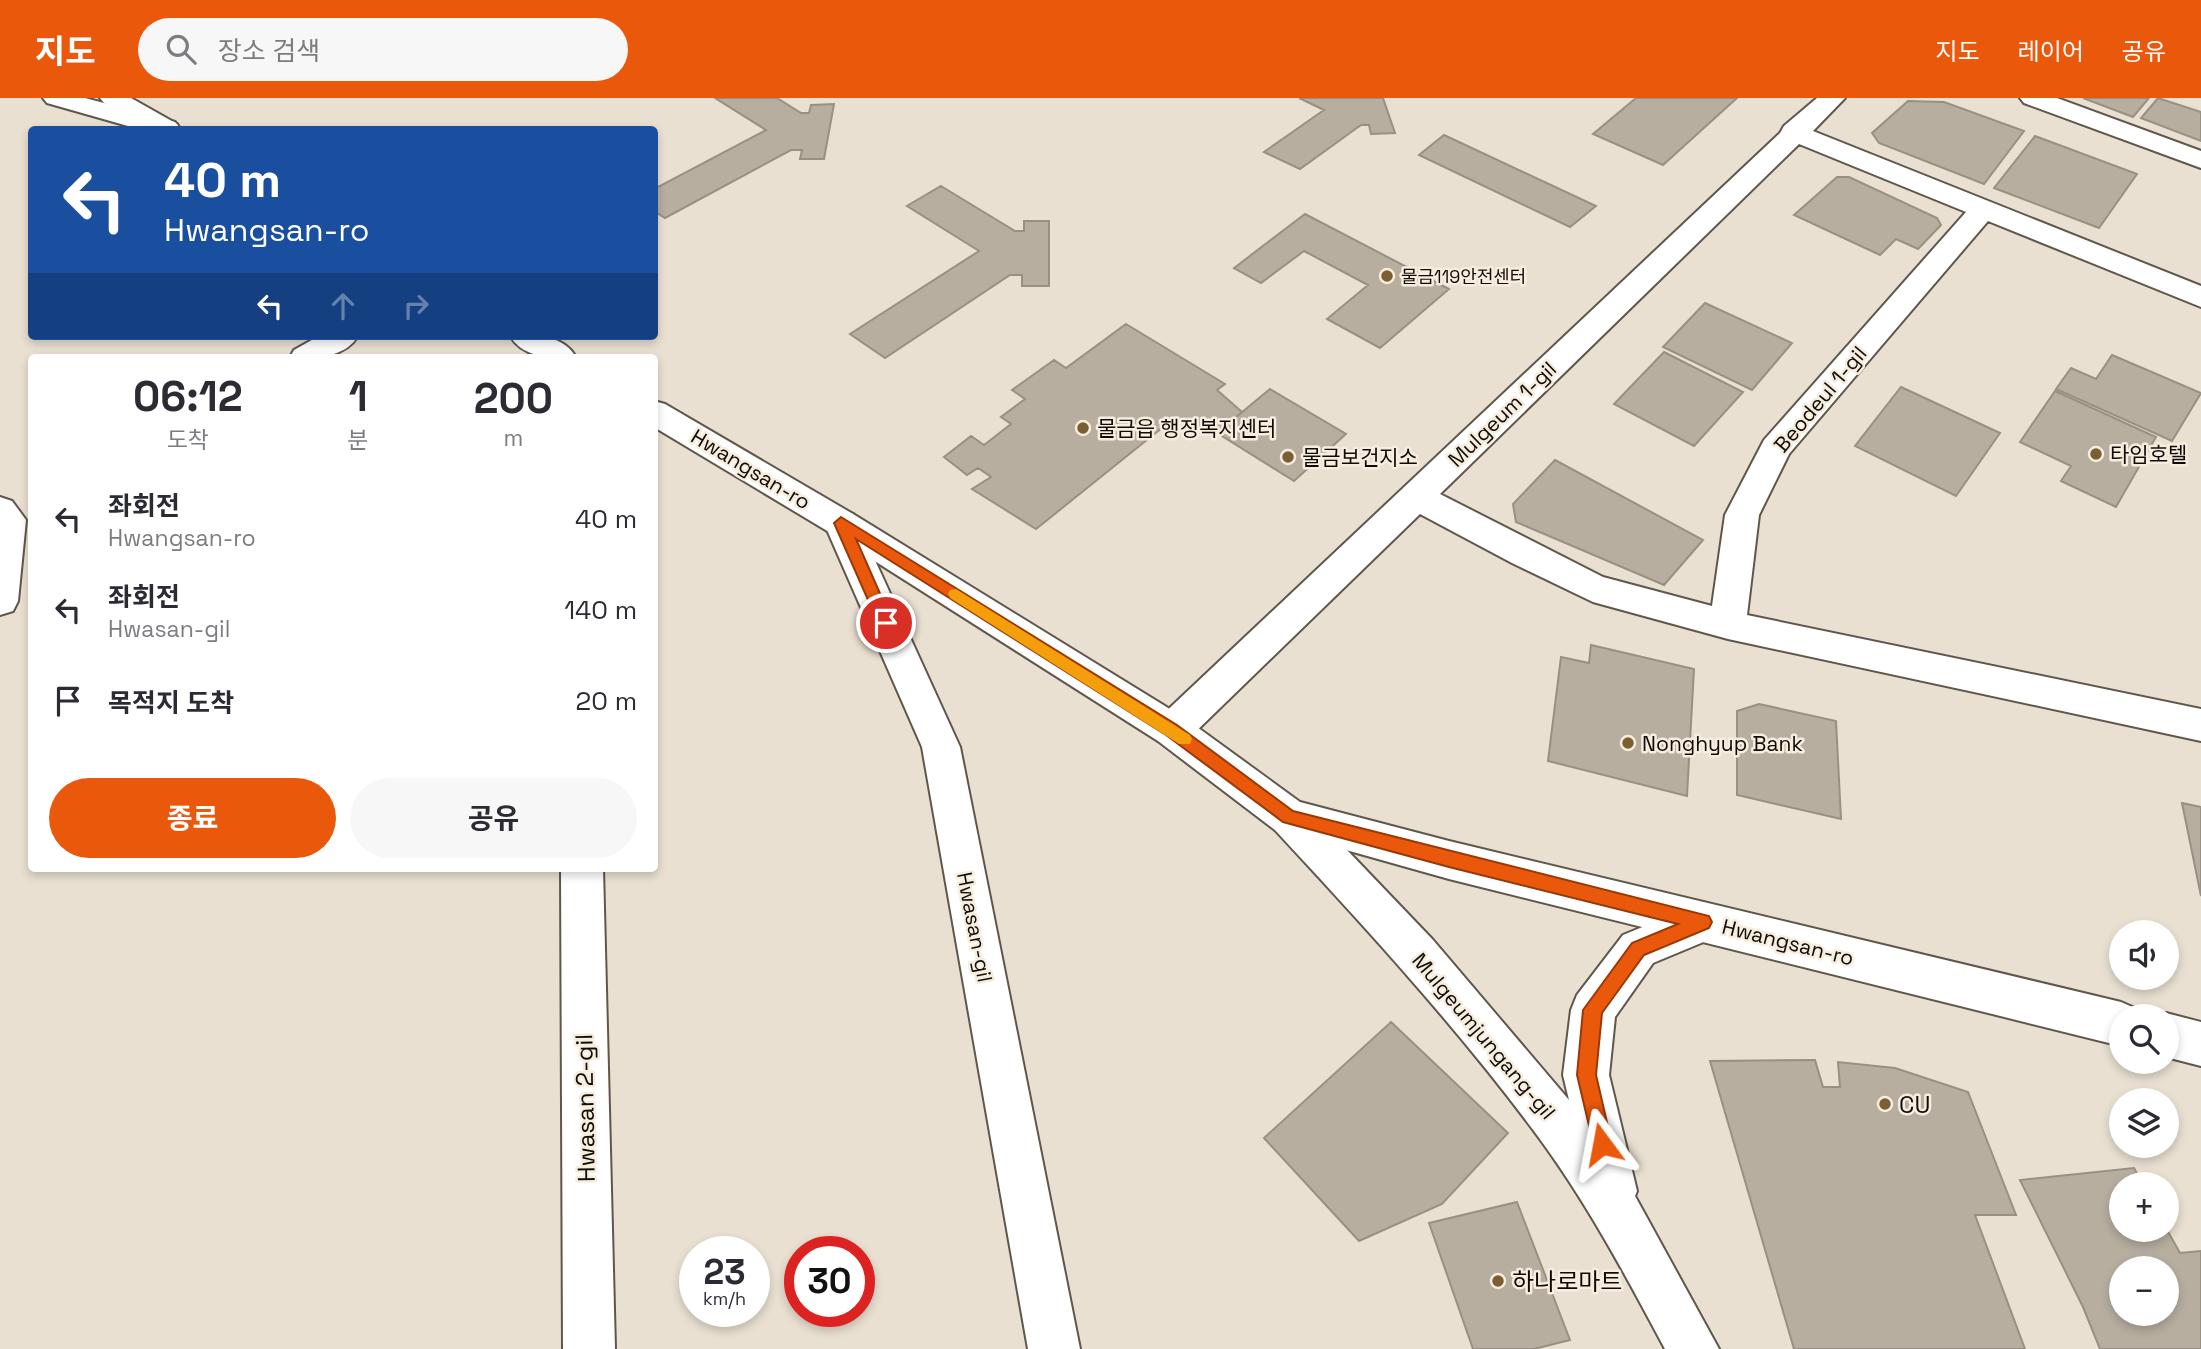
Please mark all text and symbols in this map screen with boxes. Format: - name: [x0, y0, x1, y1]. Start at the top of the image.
- search box: [138, 18, 628, 81]
- icon: search: [162, 30, 200, 68]
- text: 지도: [35, 31, 96, 73]
- text: 장소 검색: [218, 34, 320, 68]
- text: 지도: [1935, 36, 1980, 67]
- text: 레이어: [2018, 36, 2084, 67]
- text: 공유: [2122, 36, 2166, 67]
- text: 40 m: [164, 149, 281, 211]
- icon: left: [49, 154, 140, 245]
- text: Hwangsan-ro: [164, 210, 370, 250]
- place label: 물금119안전센터: [1401, 265, 1526, 288]
- marker: 물금119안전센터: [1379, 268, 1395, 284]
- icon: left: [251, 287, 289, 325]
- icon: ahead: [324, 287, 362, 325]
- icon: right: [397, 287, 435, 325]
- street label: Beodeul 1-gil: [1768, 340, 1872, 458]
- street label: Mulgeum 1-gil: [1442, 355, 1562, 473]
- text: 06:12: [133, 370, 243, 423]
- text: 1: [349, 370, 368, 423]
- text: 200: [474, 372, 553, 425]
- place label: 물금읍 행정복지센터: [1097, 415, 1276, 442]
- marker: 물금읍 행정복지센터: [1075, 420, 1091, 436]
- text: m: [503, 423, 523, 453]
- street label: Hwangsan-ro: [686, 423, 816, 515]
- text: 도착: [167, 425, 209, 455]
- text: 분: [348, 425, 369, 455]
- place label: 타임호텔: [2110, 441, 2187, 468]
- place label: 물금보건지소: [1302, 444, 1418, 471]
- marker: 타임호텔: [2088, 446, 2104, 462]
- marker: 물금보건지소: [1280, 449, 1296, 465]
- text: 좌회전: [108, 489, 180, 523]
- icon: left: [49, 500, 87, 538]
- text: 40 m: [575, 502, 637, 536]
- text: Hwangsan-ro: [108, 523, 256, 553]
- text: 좌회전: [108, 580, 180, 614]
- icon: left: [49, 591, 87, 629]
- text: 140 m: [564, 593, 637, 627]
- pin: [856, 593, 916, 653]
- icon: arrive: [867, 604, 905, 642]
- text: Hwasan-gil: [108, 614, 230, 644]
- icon: arrive: [49, 682, 87, 720]
- text: 20 m: [576, 684, 637, 718]
- text: 목적지 도착: [108, 686, 234, 720]
- place label: Nonghyup Bank: [1642, 730, 1803, 757]
- marker: Nonghyup Bank: [1620, 735, 1636, 751]
- button: 종료: [49, 778, 336, 858]
- button: 공유: [350, 778, 637, 858]
- street label: Hwasan-gil: [951, 870, 999, 984]
- street label: Hwangsan-ro: [1719, 913, 1857, 971]
- map controls: [2109, 920, 2179, 1326]
- button: sound: [2109, 920, 2179, 990]
- street label: Mulgeumjungang-gil: [1406, 947, 1562, 1125]
- button: search: [2109, 1004, 2179, 1074]
- street label: Hwasan 2-gil: [568, 1034, 602, 1182]
- button: layers: [2109, 1088, 2179, 1158]
- place label: CU: [1899, 1089, 1930, 1120]
- marker: CU: [1877, 1096, 1893, 1112]
- position arrow: [1565, 1107, 1639, 1181]
- button: +: [2109, 1172, 2179, 1242]
- speed limit sign: 30: [784, 1236, 875, 1327]
- text: 23: [703, 1250, 746, 1294]
- button: −: [2109, 1256, 2179, 1326]
- place label: 하나로마트: [1512, 1266, 1622, 1297]
- marker: 하나로마트: [1490, 1273, 1506, 1289]
- text: km/h: [703, 1287, 746, 1310]

